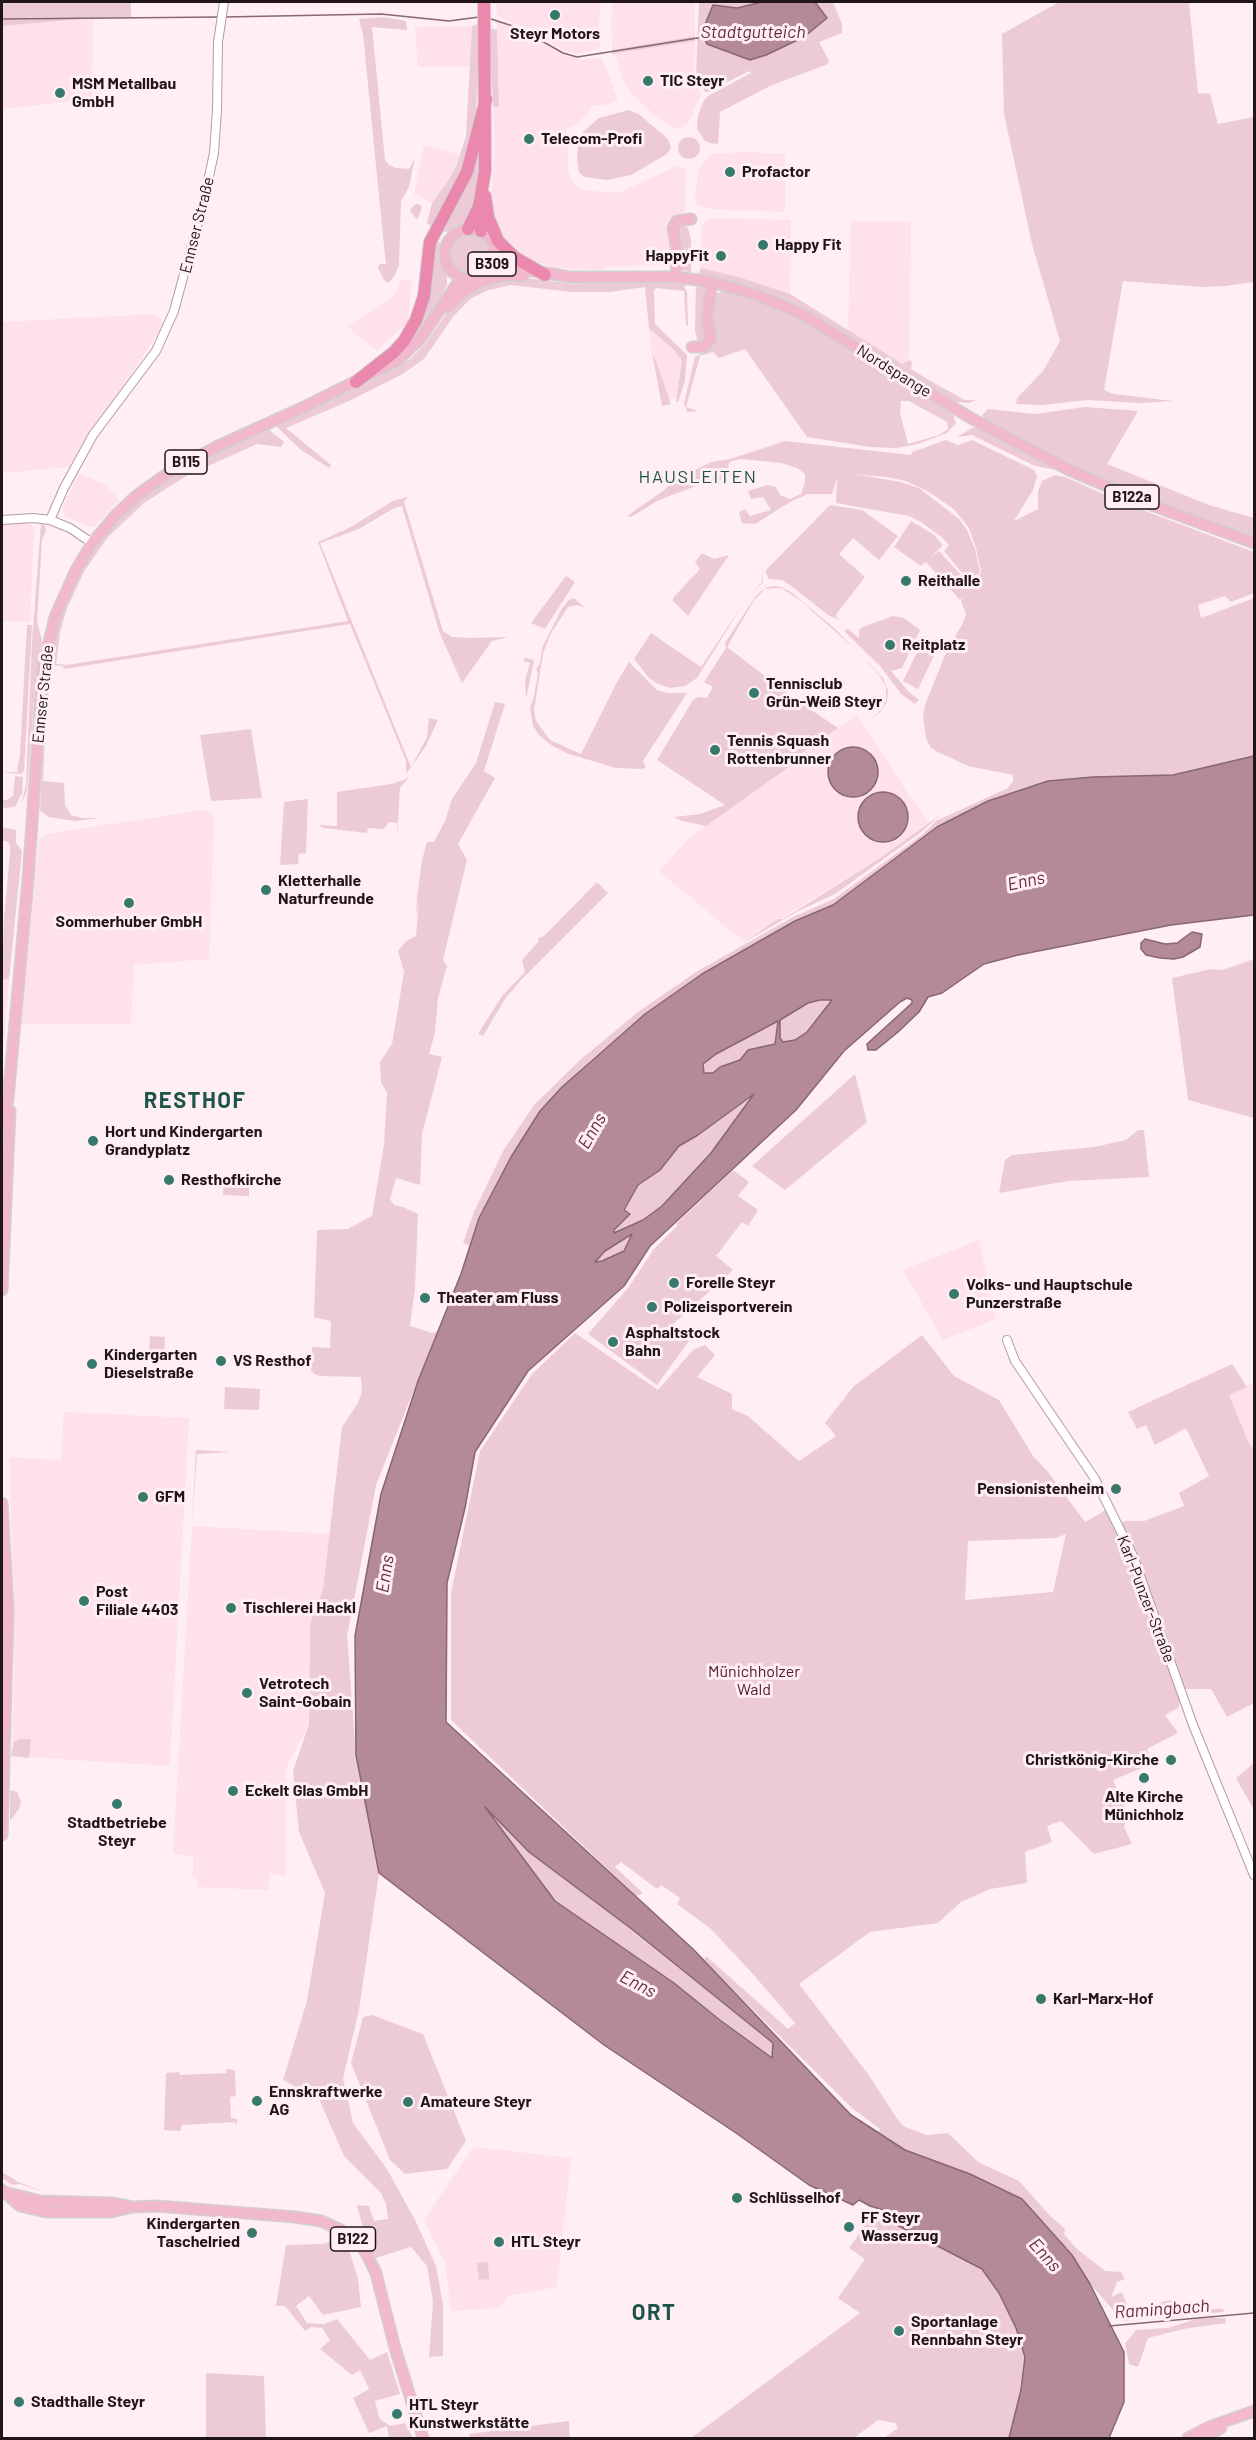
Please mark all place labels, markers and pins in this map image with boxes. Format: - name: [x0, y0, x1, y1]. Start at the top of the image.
- marker: Steyr Motors: [548, 8, 562, 22]
- place label: Steyr Motors: [510, 24, 600, 44]
- place label: TIC Steyr: [660, 71, 724, 91]
- place label: MSM Metallbau GmbH: [72, 74, 176, 112]
- marker: TIC Steyr: [641, 74, 655, 88]
- marker: MSM Metallbau GmbH: [53, 86, 67, 100]
- place label: Telecom-Profi: [541, 129, 642, 149]
- marker: Telecom-Profi: [522, 132, 536, 146]
- place label: Profactor: [742, 162, 810, 182]
- marker: Profactor: [723, 165, 737, 179]
- place label: Happy Fit: [775, 235, 842, 255]
- marker: Happy Fit: [756, 238, 770, 252]
- place label: HappyFit: [645, 246, 709, 266]
- marker: HappyFit: [714, 249, 728, 263]
- place label: Reithalle: [918, 571, 980, 591]
- marker: Reithalle: [899, 574, 913, 588]
- place label: Reitplatz: [902, 635, 965, 655]
- marker: Reitplatz: [883, 638, 897, 652]
- place label: Tennisclub Grün-Weiß Steyr: [766, 674, 882, 712]
- marker: Tennisclub Grün-Weiß Steyr: [747, 686, 761, 700]
- place label: Tennis Squash Rottenbrunner: [727, 731, 831, 769]
- marker: Tennis Squash Rottenbrunner: [708, 743, 722, 757]
- place label: Kletterhalle Naturfreunde: [278, 871, 374, 909]
- marker: Kletterhalle Naturfreunde: [259, 883, 273, 897]
- marker: Sommerhuber GmbH: [122, 896, 136, 910]
- place label: Sommerhuber GmbH: [56, 912, 202, 932]
- place label: Hort und Kindergarten Grandyplatz: [105, 1122, 263, 1160]
- marker: Hort und Kindergarten Grandyplatz: [86, 1134, 100, 1148]
- place label: Resthofkirche: [181, 1170, 282, 1190]
- marker: Resthofkirche: [162, 1173, 176, 1187]
- place label: Forelle Steyr: [686, 1273, 775, 1293]
- place label: Volks- und Hauptschule Punzerstraße: [966, 1275, 1133, 1313]
- marker: Forelle Steyr: [667, 1276, 681, 1290]
- marker: Volks- und Hauptschule Punzerstraße: [947, 1287, 961, 1301]
- place label: Theater am Fluss: [437, 1288, 559, 1308]
- marker: Theater am Fluss: [418, 1291, 432, 1305]
- place label: Polizeisportverein: [664, 1297, 792, 1317]
- marker: Polizeisportverein: [645, 1300, 659, 1314]
- place label: Asphaltstock Bahn: [625, 1323, 720, 1361]
- marker: Asphaltstock Bahn: [606, 1335, 620, 1349]
- place label: Kindergarten Dieselstraße: [104, 1345, 197, 1383]
- place label: VS Resthof: [233, 1351, 311, 1371]
- marker: VS Resthof: [214, 1354, 228, 1368]
- marker: Kindergarten Dieselstraße: [85, 1357, 99, 1371]
- place label: Pensionistenheim: [977, 1479, 1104, 1499]
- marker: Pensionistenheim: [1109, 1482, 1123, 1496]
- place label: GFM: [155, 1487, 185, 1507]
- marker: GFM: [136, 1490, 150, 1504]
- place label: Post Filiale 4403: [96, 1582, 178, 1620]
- marker: Post Filiale 4403: [77, 1594, 91, 1608]
- place label: Tischlerei Hackl: [243, 1598, 356, 1618]
- marker: Tischlerei Hackl: [224, 1601, 238, 1615]
- place label: Vetrotech Saint-Gobain: [259, 1674, 351, 1712]
- marker: Vetrotech Saint-Gobain: [240, 1686, 254, 1700]
- place label: Christkönig-Kirche: [1025, 1750, 1159, 1770]
- marker: Christkönig-Kirche: [1164, 1753, 1178, 1767]
- marker: Alte Kirche Münichholz: [1137, 1771, 1151, 1785]
- place label: Eckelt Glas GmbH: [245, 1781, 368, 1801]
- marker: Eckelt Glas GmbH: [226, 1784, 240, 1798]
- place label: Alte Kirche Münichholz: [1104, 1787, 1184, 1825]
- marker: Stadtbetriebe Steyr: [110, 1797, 124, 1811]
- place label: Stadtbetriebe Steyr: [67, 1813, 167, 1851]
- place label: Karl-Marx-Hof: [1053, 1989, 1154, 2009]
- marker: Karl-Marx-Hof: [1034, 1992, 1048, 2006]
- place label: Ennskraftwerke AG: [269, 2082, 382, 2120]
- place label: Amateure Steyr: [420, 2092, 532, 2112]
- marker: Ennskraftwerke AG: [250, 2094, 264, 2108]
- marker: Amateure Steyr: [401, 2095, 415, 2109]
- place label: Schlüsselhof: [749, 2188, 841, 2208]
- marker: Schlüsselhof: [730, 2191, 744, 2205]
- place label: FF Steyr Wasserzug: [861, 2208, 938, 2246]
- place label: Kindergarten Taschelried: [147, 2214, 240, 2252]
- marker: FF Steyr Wasserzug: [842, 2220, 856, 2234]
- marker: Kindergarten Taschelried: [245, 2226, 259, 2240]
- place label: HTL Steyr: [511, 2232, 581, 2252]
- marker: HTL Steyr: [492, 2235, 506, 2249]
- place label: Sportanlage Rennbahn Steyr: [911, 2312, 1023, 2350]
- marker: Sportanlage Rennbahn Steyr: [892, 2324, 906, 2338]
- place label: Stadthalle Steyr: [31, 2392, 145, 2412]
- marker: Stadthalle Steyr: [12, 2395, 26, 2409]
- place label: HTL Steyr Kunstwerkstätte: [409, 2395, 529, 2433]
- marker: HTL Steyr Kunstwerkstätte: [390, 2407, 404, 2421]

